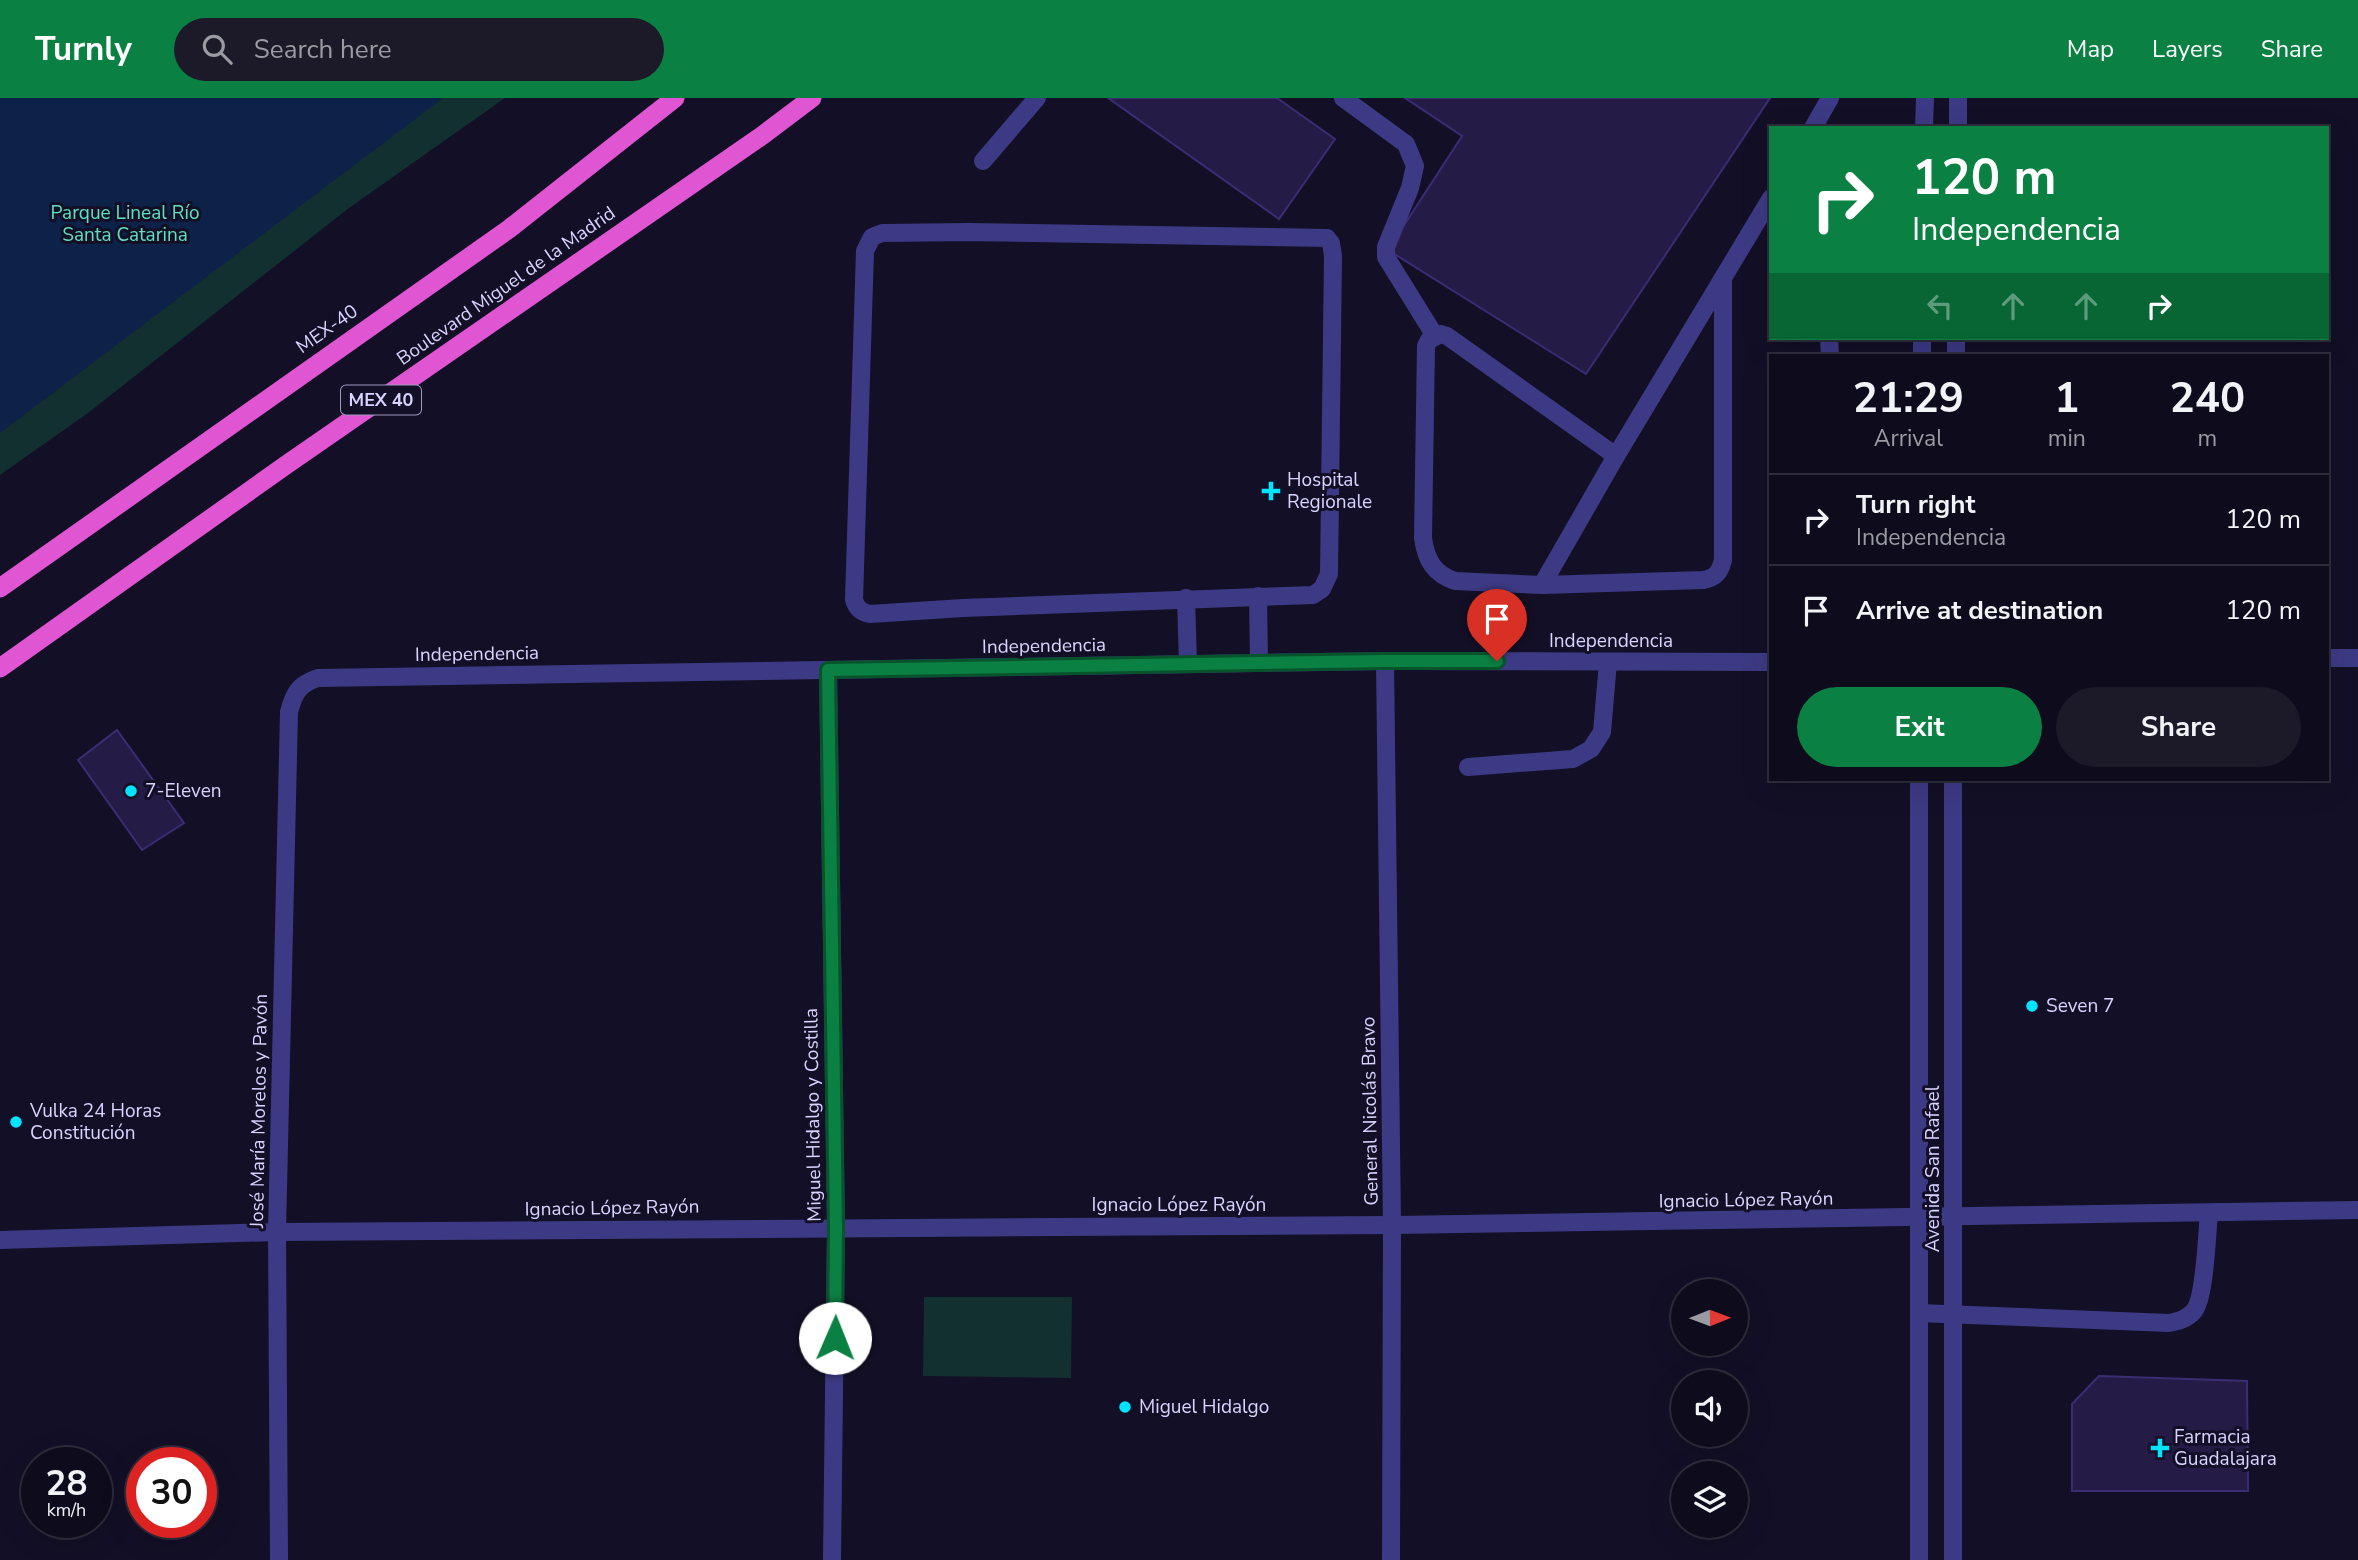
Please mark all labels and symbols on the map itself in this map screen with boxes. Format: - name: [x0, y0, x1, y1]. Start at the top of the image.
- park label: Parque Lineal Río Santa Catarina: [51, 200, 199, 248]
- street label: Boulevard Miguel de la Madrid: [392, 200, 620, 372]
- street label: MEX-40: [291, 298, 363, 360]
- road number: MEX 40: [341, 386, 421, 414]
- place label: Hospital Regionale: [1287, 467, 1372, 515]
- marker: Hospital Regionale: [1261, 481, 1281, 501]
- pin: [1467, 589, 1527, 661]
- street label: Independencia: [1549, 628, 1673, 654]
- street label: Independencia: [982, 632, 1106, 660]
- street label: Independencia: [415, 640, 539, 668]
- place label: 7-Eleven: [145, 778, 222, 804]
- marker: 7-Eleven: [123, 783, 139, 799]
- place label: Seven 7: [2046, 993, 2115, 1019]
- street label: José María Morelos y Pavón: [244, 994, 274, 1229]
- marker: Seven 7: [2024, 998, 2040, 1014]
- street label: Miguel Hidalgo y Costilla: [798, 1008, 828, 1222]
- street label: General Nicolás Bravo: [1355, 1016, 1385, 1206]
- street label: Avenida San Rafael: [1920, 1085, 1946, 1252]
- place label: Vulka 24 Horas Constitución: [29, 1098, 161, 1146]
- marker: Vulka 24 Horas Constitución: [8, 1114, 24, 1130]
- street label: Ignacio López Rayón: [1658, 1185, 1834, 1215]
- street label: Ignacio López Rayón: [1092, 1192, 1266, 1218]
- street label: Ignacio López Rayón: [524, 1193, 700, 1223]
- north arrow: [1671, 1279, 1748, 1356]
- position arrow: [798, 1301, 872, 1375]
- place label: Miguel Hidalgo: [1139, 1394, 1269, 1420]
- marker: Miguel Hidalgo: [1117, 1399, 1133, 1415]
- place label: Farmacia Guadalajara: [2174, 1424, 2277, 1472]
- marker: Farmacia Guadalajara: [2152, 1440, 2168, 1456]
- speed limit sign: 30: [126, 1447, 217, 1538]

